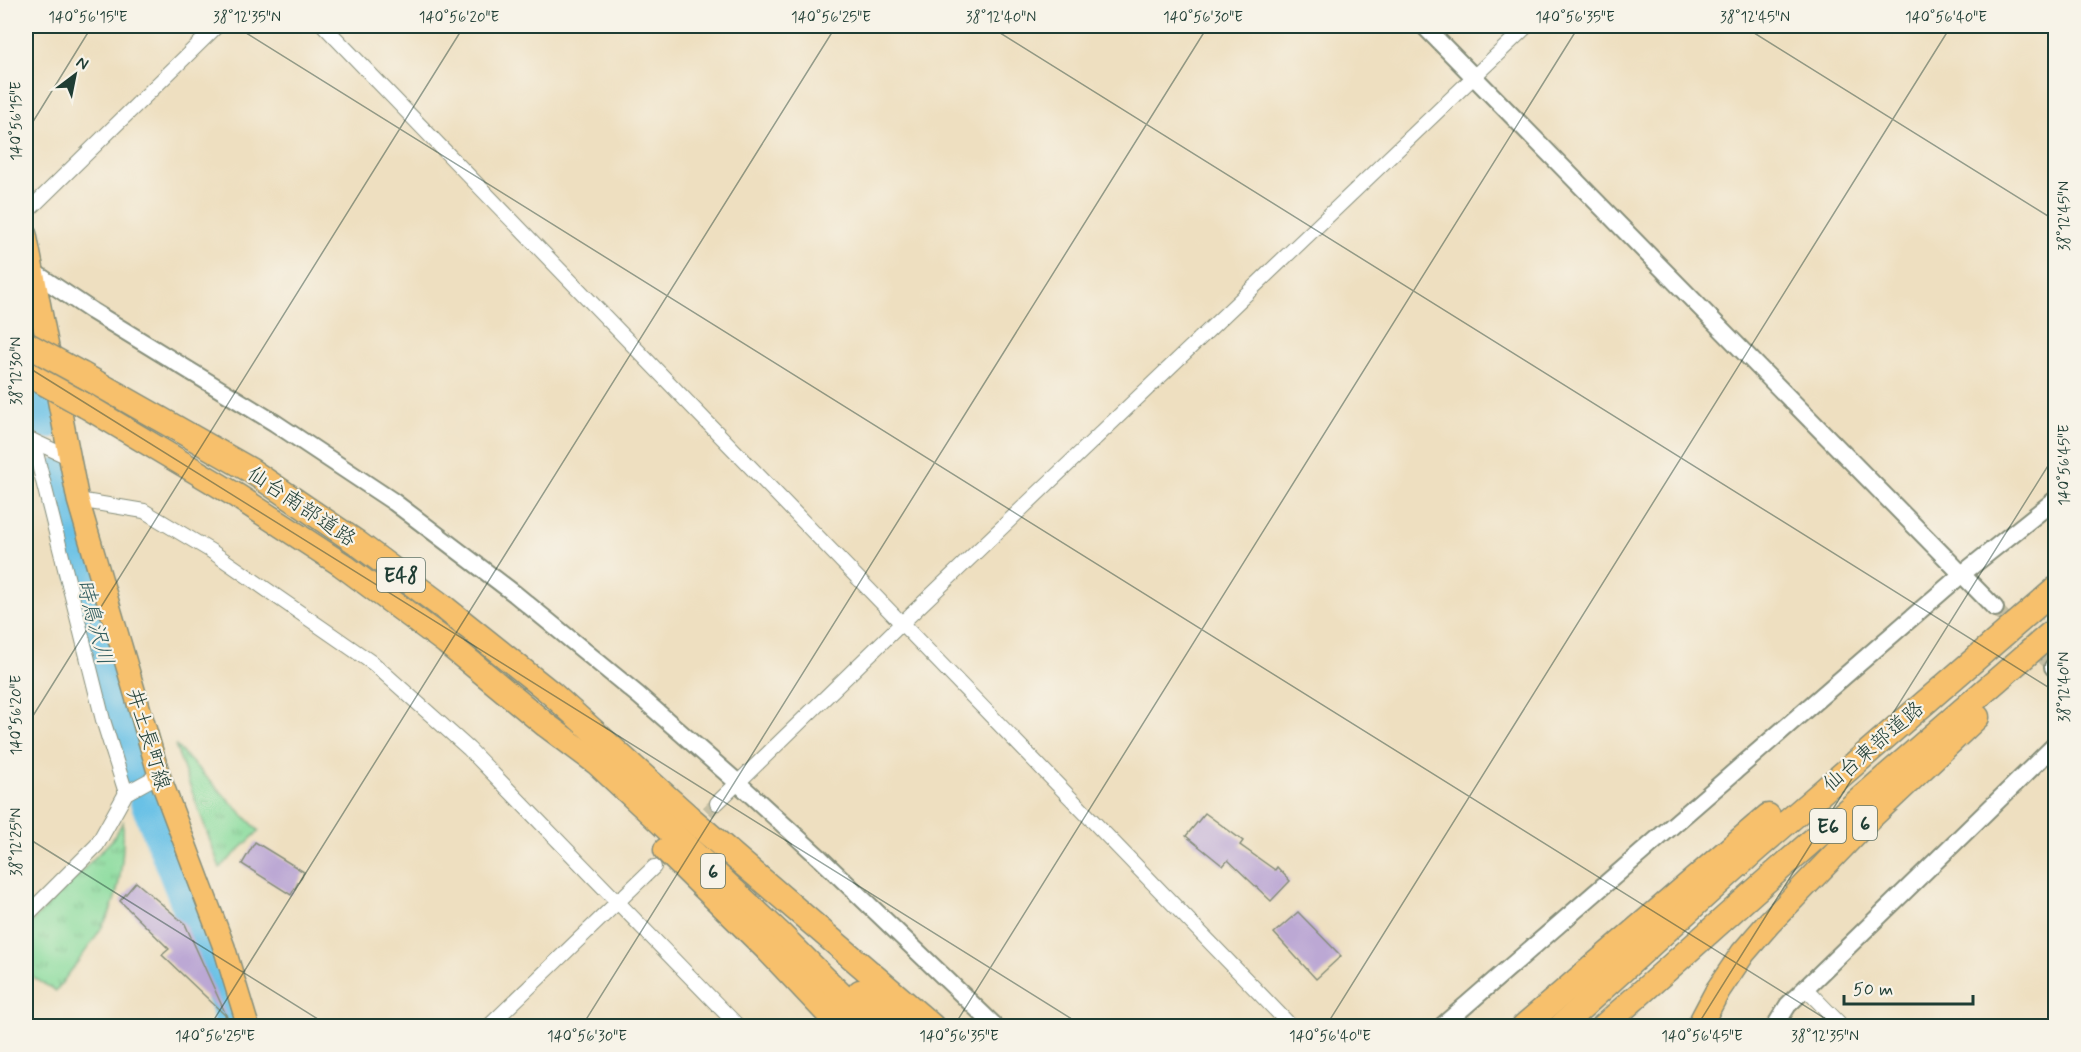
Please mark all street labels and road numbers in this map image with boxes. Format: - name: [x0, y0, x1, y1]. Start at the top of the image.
- street label: 仙台南部道路: [241, 460, 361, 554]
- road number: E48: [377, 558, 425, 592]
- street label: 井土長町線: [119, 685, 177, 794]
- street label: 仙台東部道路: [1817, 695, 1930, 799]
- road number: 6: [1853, 806, 1877, 840]
- road number: E6: [1810, 809, 1846, 843]
- road number: 6: [701, 854, 725, 888]

